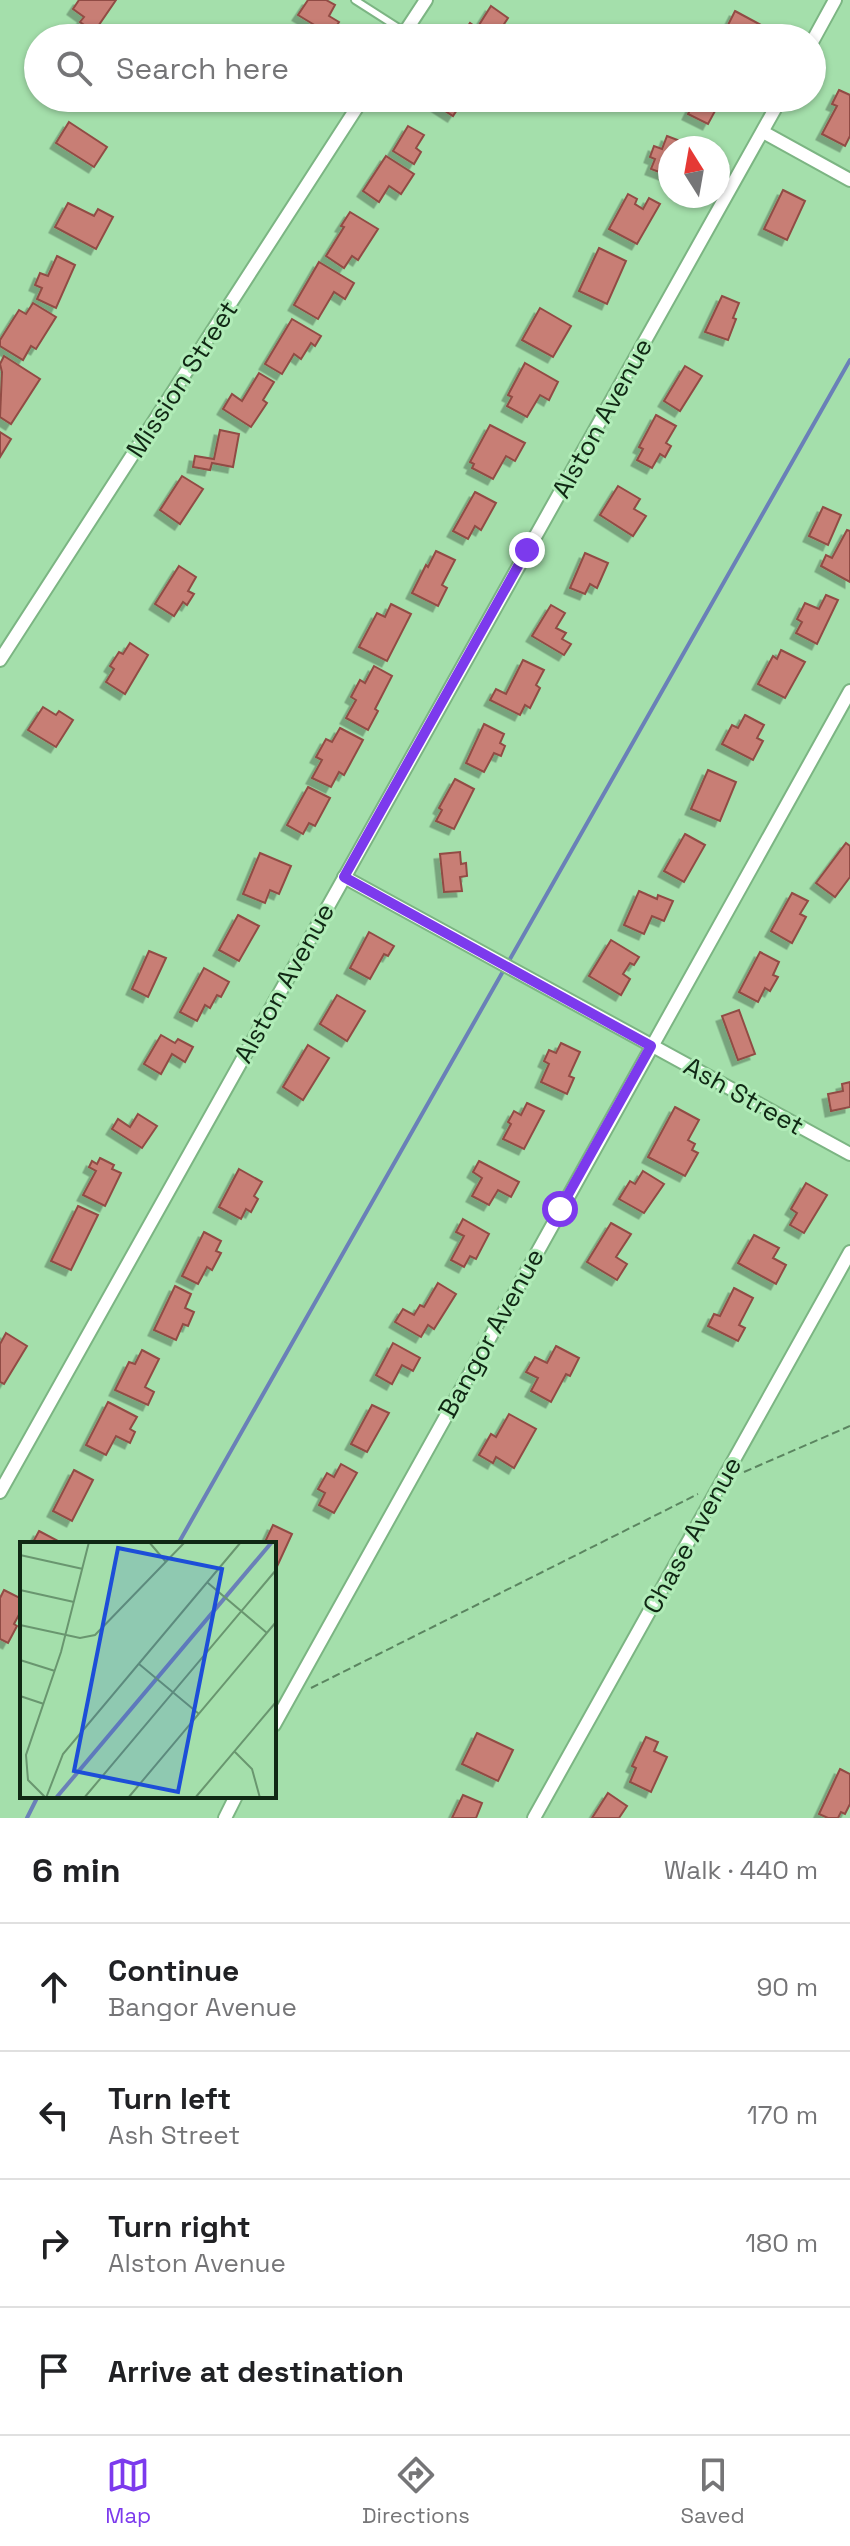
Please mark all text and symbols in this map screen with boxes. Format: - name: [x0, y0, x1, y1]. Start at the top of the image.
- search box: [24, 24, 826, 112]
- icon: search: [52, 46, 96, 90]
- text: Search here: [116, 49, 289, 88]
- north arrow: [658, 136, 730, 208]
- street label: Mission Street: [119, 294, 245, 464]
- street label: Alston Avenue: [544, 332, 660, 504]
- route end: [509, 532, 545, 568]
- street label: Alston Avenue: [226, 897, 342, 1069]
- street label: Ash Street: [678, 1049, 810, 1143]
- route start: [542, 1191, 578, 1227]
- street label: Bangor Avenue: [430, 1242, 552, 1424]
- street label: Chase Avenue: [635, 1450, 749, 1620]
- inset map: [20, 1542, 276, 1798]
- text: 6 min: [32, 1849, 121, 1892]
- text: Walk · 440 m: [664, 1853, 818, 1887]
- text: Continue: [108, 1951, 239, 1990]
- icon: ahead: [32, 1965, 76, 2009]
- text: 90 m: [756, 1970, 818, 2004]
- text: Bangor Avenue: [108, 1990, 297, 2024]
- text: Turn left: [108, 2079, 231, 2118]
- icon: left: [32, 2093, 76, 2137]
- text: 170 m: [747, 2098, 818, 2132]
- text: Ash Street: [108, 2118, 240, 2152]
- text: Turn right: [108, 2207, 251, 2246]
- icon: right: [32, 2221, 76, 2265]
- text: 180 m: [745, 2226, 818, 2260]
- text: Alston Avenue: [108, 2246, 286, 2280]
- icon: arrive: [32, 2349, 76, 2393]
- text: Arrive at destination: [108, 2352, 404, 2391]
- tab: Map: [105, 2453, 151, 2529]
- tab: Directions: [362, 2453, 470, 2529]
- tab: Saved: [680, 2453, 745, 2529]

